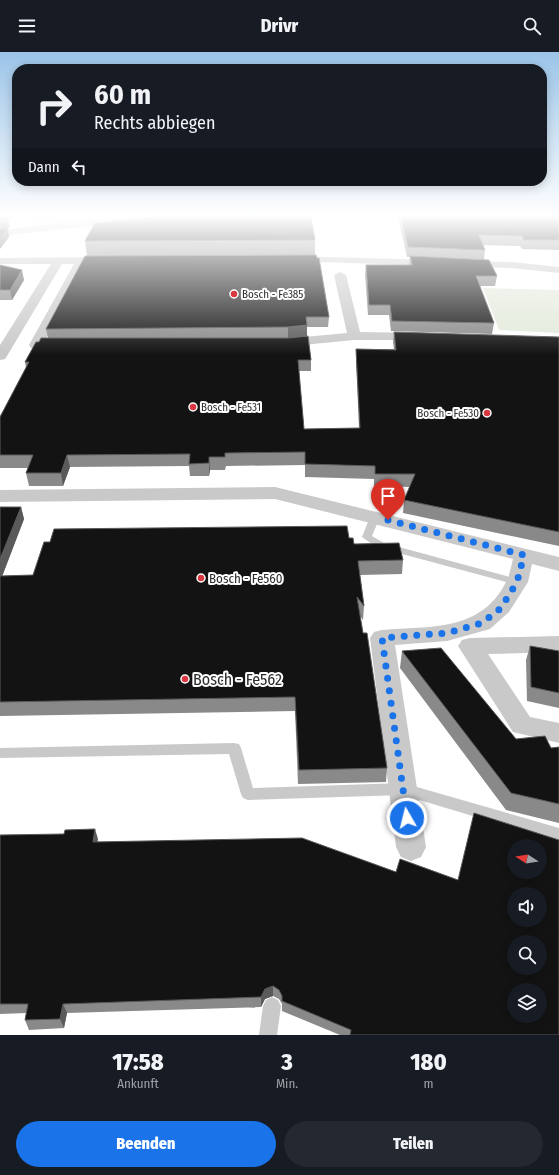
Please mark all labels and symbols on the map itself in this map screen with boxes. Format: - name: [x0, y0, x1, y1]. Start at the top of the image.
- place label: Bosch - Fe385: [242, 288, 303, 301]
- marker: Bosch - Fe385: [229, 289, 239, 299]
- place label: Bosch - Fe531: [201, 401, 261, 414]
- marker: Bosch - Fe531: [188, 402, 198, 412]
- place label: Bosch - Fe530: [417, 407, 479, 420]
- marker: Bosch - Fe530: [482, 408, 492, 418]
- pin: [371, 479, 405, 520]
- place label: Bosch - Fe560: [209, 571, 283, 586]
- marker: Bosch - Fe560: [196, 573, 206, 583]
- place label: Bosch - Fe562: [193, 670, 282, 689]
- marker: Bosch - Fe562: [180, 674, 190, 684]
- position arrow: [386, 797, 428, 839]
- north arrow: [507, 839, 547, 879]

